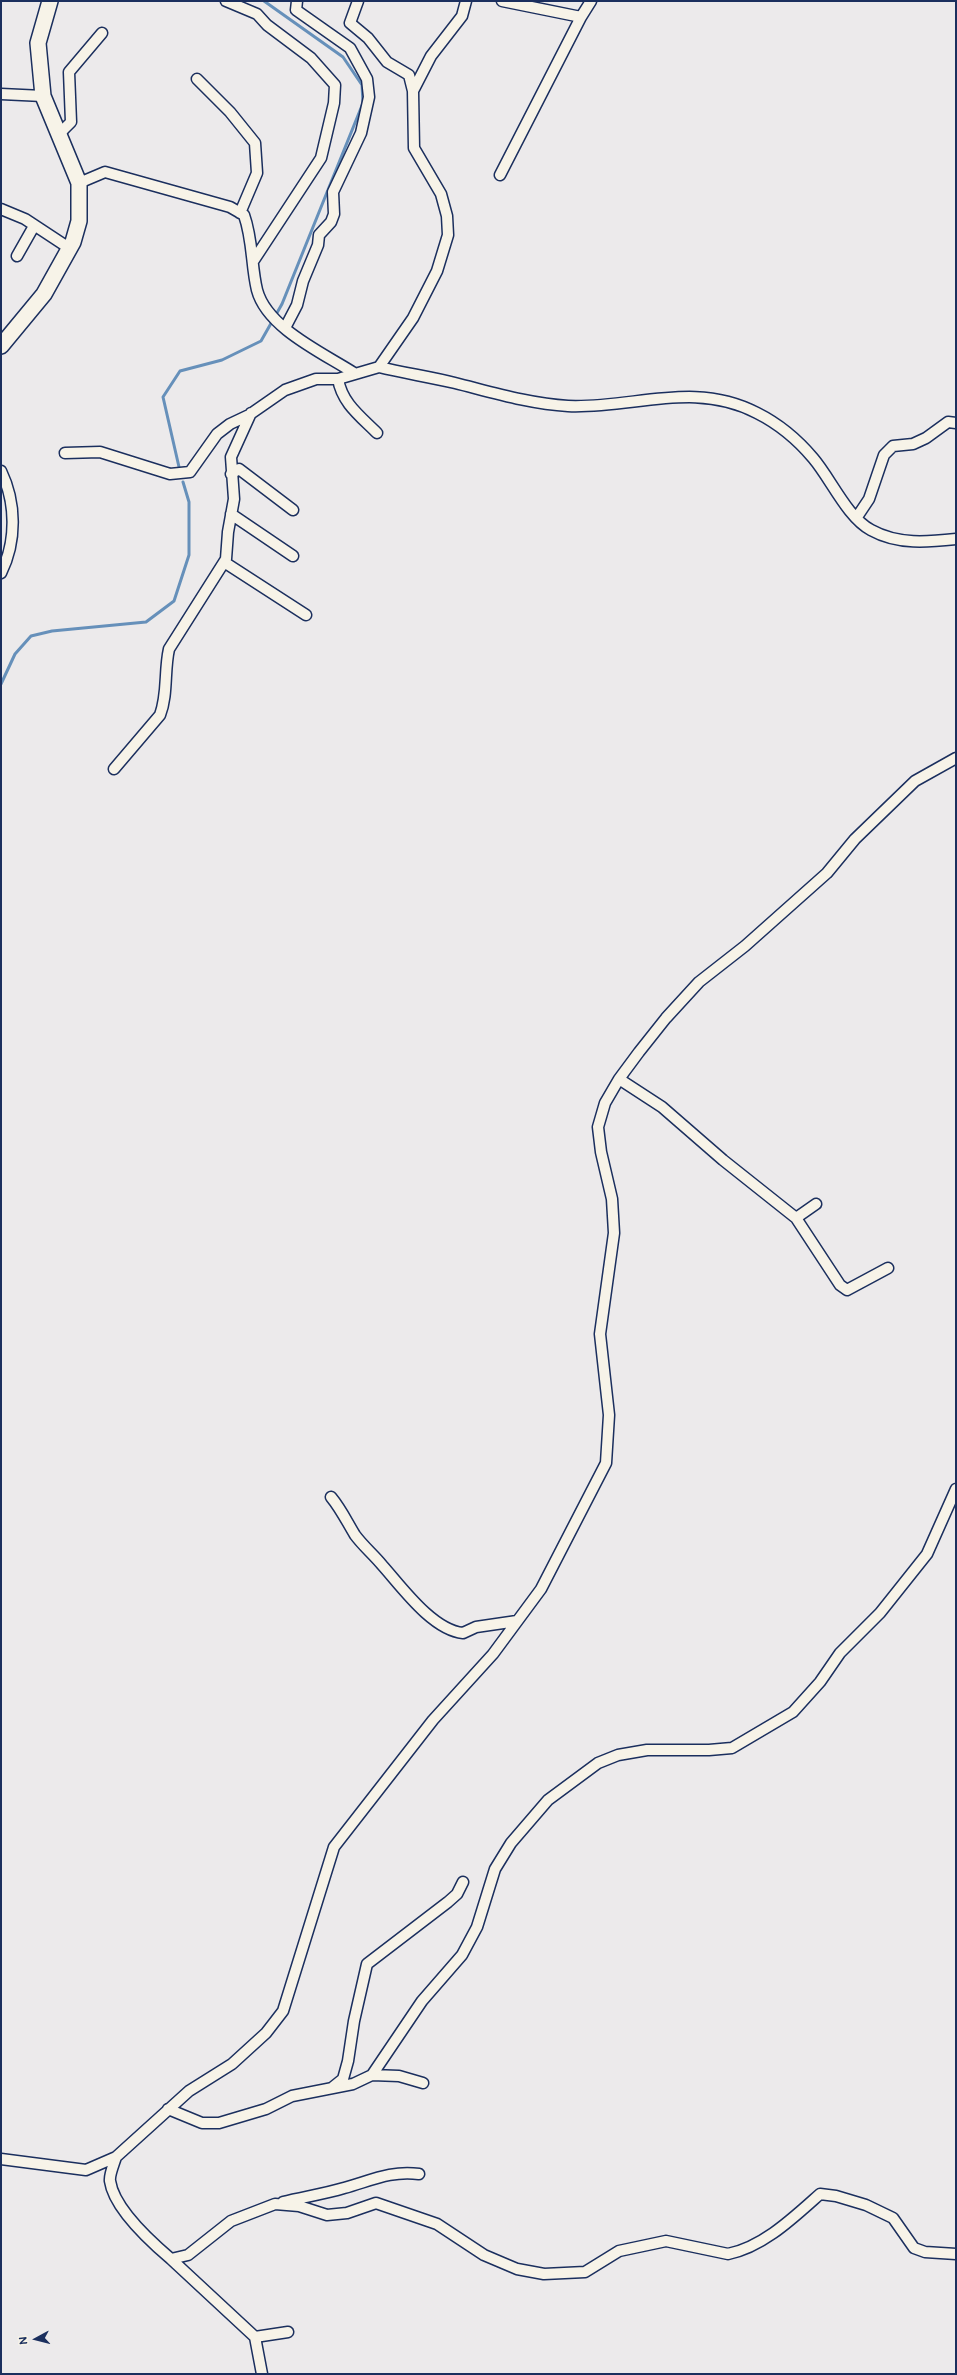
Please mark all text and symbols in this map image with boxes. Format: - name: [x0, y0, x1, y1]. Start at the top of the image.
- north arrow: [16, 2319, 56, 2359]
- text: N: [17, 2336, 31, 2345]

